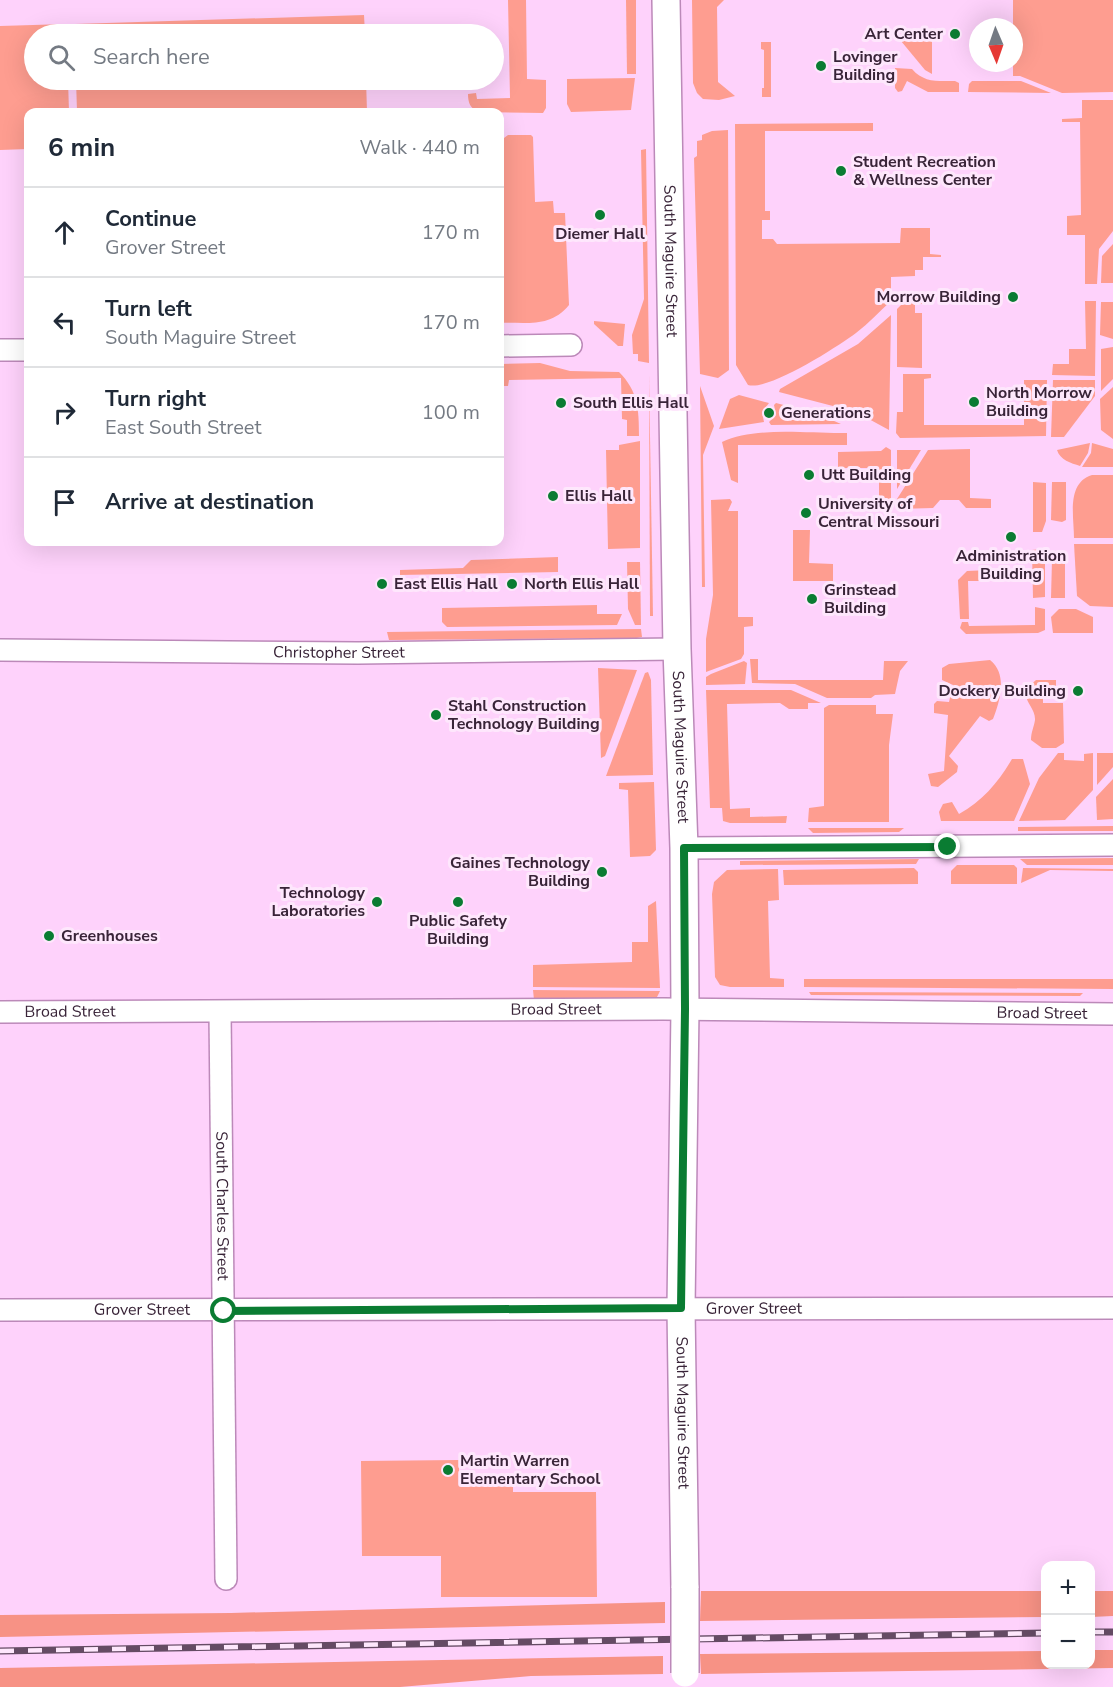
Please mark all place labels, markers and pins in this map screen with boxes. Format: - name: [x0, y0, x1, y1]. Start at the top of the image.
- place label: Art Center: [865, 23, 944, 45]
- marker: Art Center: [948, 27, 962, 41]
- place label: Lovinger Building: [833, 46, 898, 86]
- marker: Lovinger Building: [814, 59, 828, 73]
- place label: Student Recreation & Wellness Center: [853, 151, 996, 191]
- marker: Student Recreation & Wellness Center: [834, 164, 848, 178]
- marker: Diemer Hall: [593, 208, 607, 222]
- place label: Diemer Hall: [555, 223, 645, 245]
- place label: Morrow Building: [876, 286, 1001, 308]
- marker: Morrow Building: [1006, 290, 1020, 304]
- place label: North Morrow Building: [986, 382, 1092, 422]
- place label: South Ellis Hall: [573, 392, 689, 414]
- marker: North Morrow Building: [967, 395, 981, 409]
- marker: South Ellis Hall: [554, 396, 568, 410]
- place label: Generations: [781, 402, 871, 424]
- marker: Generations: [762, 406, 776, 420]
- place label: Utt Building: [821, 464, 911, 486]
- marker: Utt Building: [802, 468, 816, 482]
- place label: Ellis Hall: [565, 485, 632, 507]
- marker: Ellis Hall: [546, 489, 560, 503]
- place label: University of Central Missouri: [818, 493, 939, 533]
- marker: University of Central Missouri: [799, 506, 813, 520]
- marker: Administration Building: [1004, 530, 1018, 544]
- place label: Administration Building: [956, 545, 1066, 585]
- place label: East Ellis Hall: [394, 573, 498, 595]
- place label: North Ellis Hall: [524, 573, 639, 595]
- marker: East Ellis Hall: [375, 577, 389, 591]
- marker: North Ellis Hall: [505, 577, 519, 591]
- place label: Grinstead Building: [824, 579, 896, 619]
- marker: Grinstead Building: [805, 592, 819, 606]
- place label: Dockery Building: [938, 680, 1066, 702]
- marker: Dockery Building: [1071, 684, 1085, 698]
- place label: Stahl Construction Technology Building: [448, 695, 600, 735]
- marker: Stahl Construction Technology Building: [429, 708, 443, 722]
- place label: Gaines Technology Building: [450, 852, 591, 892]
- marker: Gaines Technology Building: [595, 865, 609, 879]
- place label: Technology Laboratories: [271, 882, 366, 922]
- marker: Technology Laboratories: [370, 895, 384, 909]
- marker: Public Safety Building: [451, 895, 465, 909]
- place label: Public Safety Building: [409, 910, 508, 950]
- place label: Greenhouses: [61, 925, 158, 947]
- marker: Greenhouses: [42, 929, 56, 943]
- place label: Martin Warren Elementary School: [460, 1450, 600, 1490]
- marker: Martin Warren Elementary School: [441, 1463, 455, 1477]

